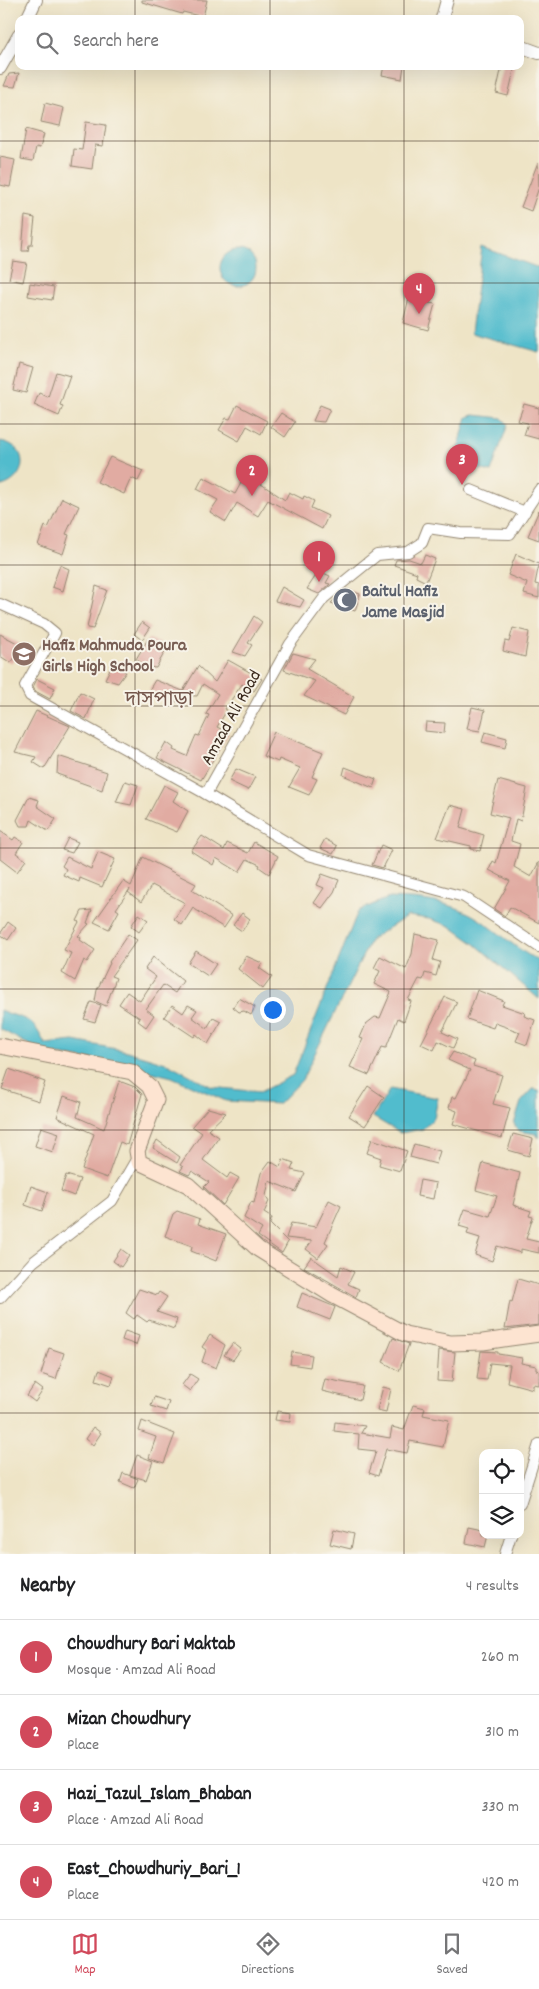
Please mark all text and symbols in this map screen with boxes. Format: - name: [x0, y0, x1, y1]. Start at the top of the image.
- search box: [15, 15, 524, 70]
- icon: search: [33, 29, 61, 57]
- text: Search here: [73, 29, 159, 56]
- pin: 4: [403, 273, 435, 314]
- pin: 3: [446, 444, 478, 485]
- pin: 2: [236, 455, 268, 496]
- pin: 1: [303, 541, 335, 582]
- place label: Baitul Hafiz Jame Masjid: [362, 580, 444, 626]
- mosque icon: Baitul Hafiz Jame Masjid: [332, 587, 358, 613]
- place label: Hafiz Mahmuda Poura Girls High School: [42, 634, 187, 680]
- school or university icon: Hafiz Mahmuda Poura Girls High School: [11, 641, 37, 667]
- street label: Amzad Ali Road: [196, 666, 269, 770]
- district label: দাসপাড়া: [124, 687, 194, 715]
- your location: [260, 997, 286, 1023]
- map controls: [479, 1449, 524, 1539]
- button: locate: [479, 1449, 524, 1494]
- button: layers: [479, 1494, 524, 1539]
- text: Nearby: [20, 1572, 75, 1602]
- text: 4 results: [466, 1575, 519, 1598]
- text: Chowdhury Bari Maktab: [67, 1632, 235, 1659]
- text: 1: [34, 1646, 38, 1669]
- text: 260 m: [481, 1646, 519, 1669]
- text: Mosque · Amzad Ali Road: [67, 1659, 216, 1682]
- text: Mizan Chowdhury: [67, 1707, 190, 1734]
- text: 2: [33, 1721, 40, 1744]
- text: 310 m: [485, 1721, 519, 1744]
- text: Place: [67, 1734, 99, 1757]
- text: Hazi_Tazul_Islam_Bhaban: [67, 1782, 251, 1809]
- text: 3: [32, 1796, 40, 1819]
- text: 330 m: [481, 1796, 519, 1819]
- text: Place · Amzad Ali Road: [67, 1809, 204, 1832]
- text: East_Chowdhuriy_Bari_1: [67, 1857, 241, 1884]
- text: 4: [33, 1871, 39, 1894]
- text: 420 m: [482, 1871, 519, 1894]
- text: Place: [67, 1884, 99, 1907]
- tab: Map: [71, 1930, 99, 1980]
- tab: Directions: [241, 1930, 294, 1980]
- tab: Saved: [437, 1930, 468, 1980]

